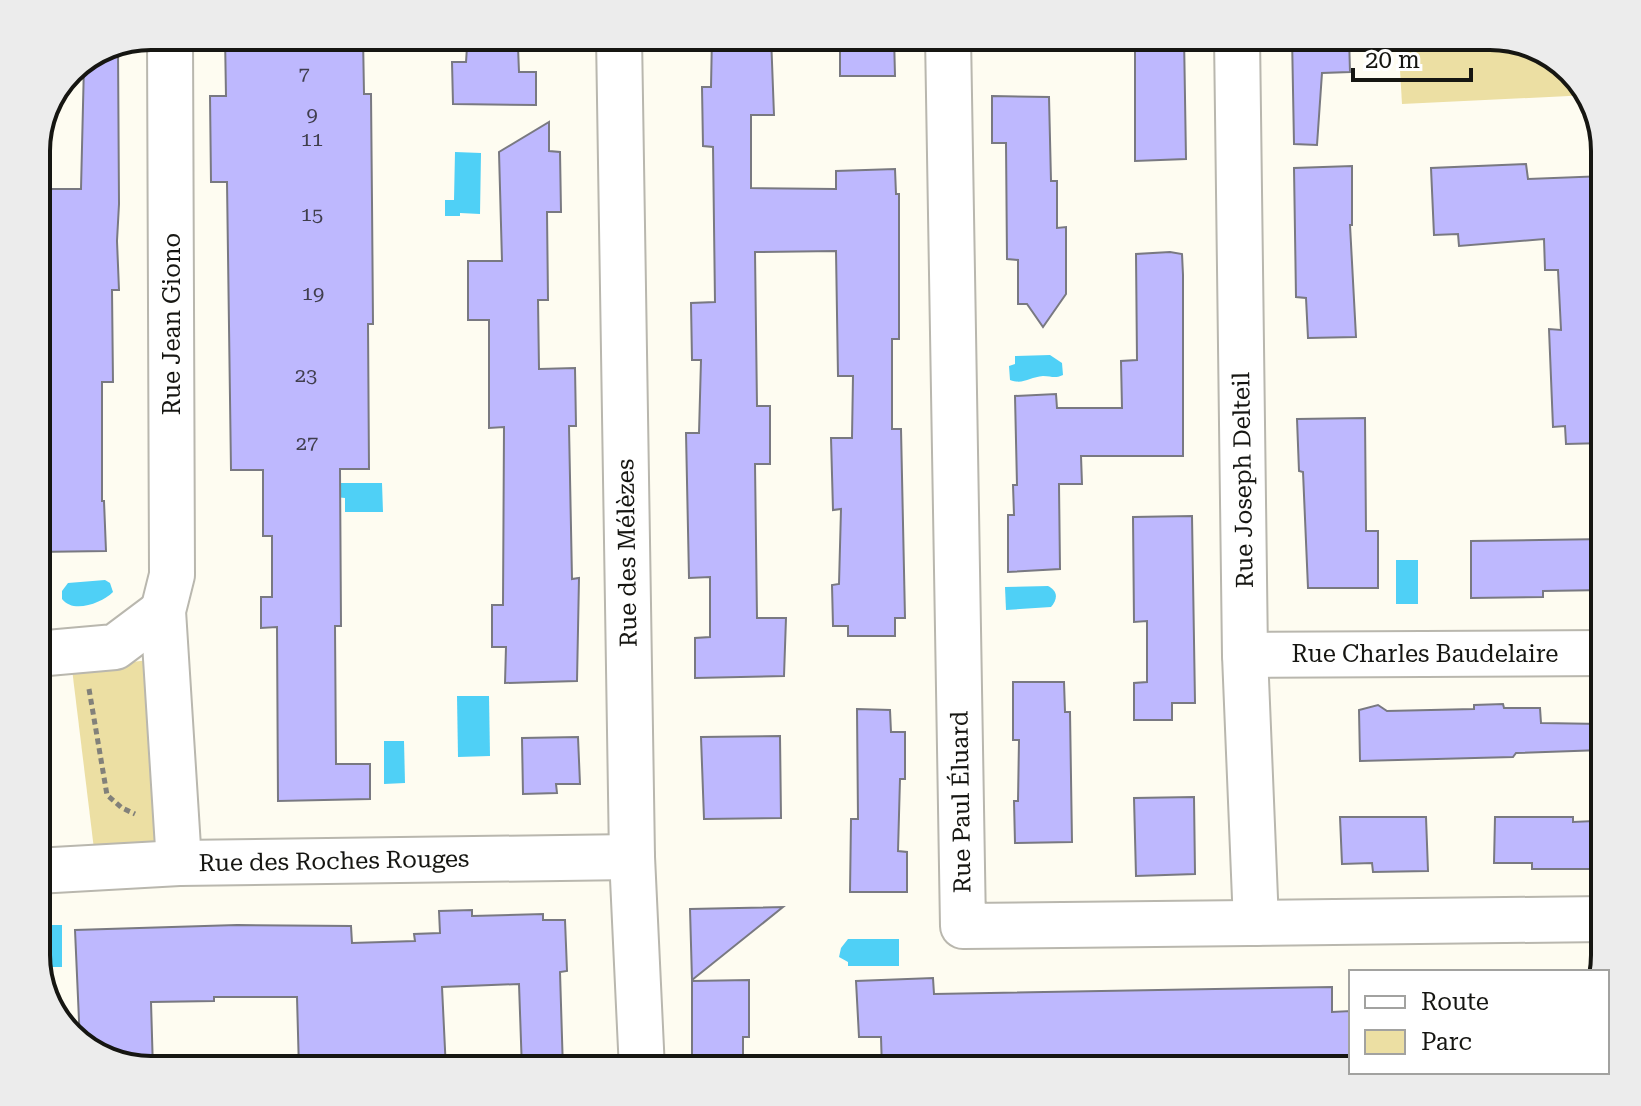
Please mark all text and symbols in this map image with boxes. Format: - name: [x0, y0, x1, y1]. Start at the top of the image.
- scale bar: [1353, 32, 1471, 82]
- text: 20 m: [1365, 46, 1420, 74]
- house number: 7: [298, 62, 310, 86]
- house number: 9: [306, 102, 318, 126]
- house number: 11: [301, 127, 323, 151]
- house number: 15: [301, 202, 323, 226]
- street label: Rue Jean Giono: [158, 233, 186, 415]
- house number: 19: [302, 281, 324, 305]
- house number: 23: [295, 363, 317, 387]
- street label: Rue Joseph Delteil: [1227, 372, 1259, 588]
- house number: 27: [296, 431, 318, 455]
- street label: Rue des Mélèzes: [611, 459, 643, 647]
- street label: Rue Charles Baudelaire: [1291, 640, 1559, 668]
- street label: Rue Paul Éluard: [944, 711, 977, 893]
- street label: Rue des Roches Rouges: [198, 845, 470, 877]
- legend: [1349, 970, 1609, 1074]
- text: Route: [1421, 988, 1489, 1016]
- text: Parc: [1421, 1028, 1472, 1056]

